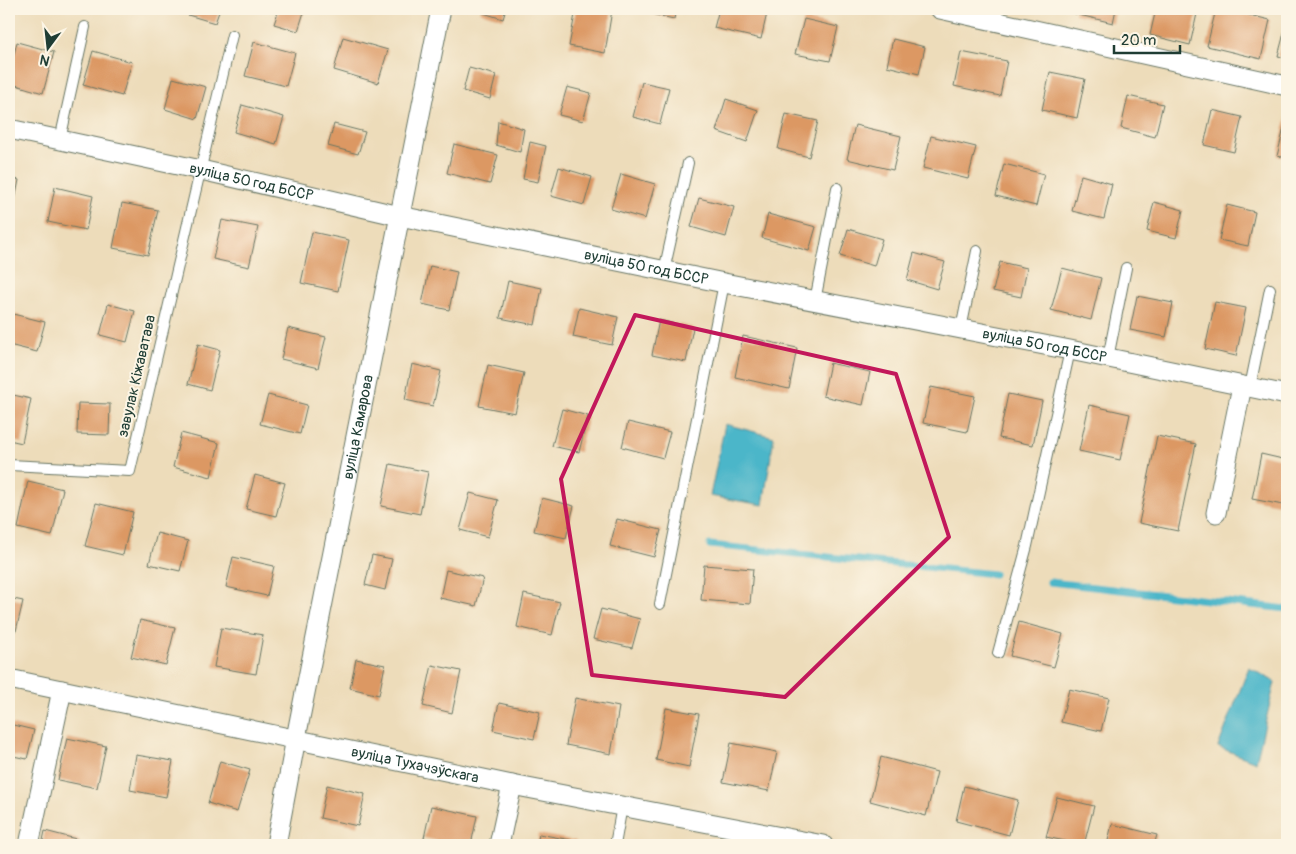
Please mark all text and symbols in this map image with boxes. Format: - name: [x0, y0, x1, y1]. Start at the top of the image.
- north arrow: [22, 22, 72, 72]
- scale bar: [1114, 22, 1180, 54]
- text: 20 m: [1121, 31, 1156, 50]
- text: N: [38, 51, 52, 70]
- street label: вуліца 50 год БССР: [188, 158, 315, 205]
- street label: вуліца 50 год БССР: [583, 245, 710, 289]
- street label: завулак Кіжаватава: [114, 313, 160, 439]
- street label: вуліца 50 год БССР: [981, 324, 1109, 367]
- street label: вуліца Камарова: [338, 373, 378, 481]
- street label: вуліца Тухачэўскага: [350, 742, 481, 787]

